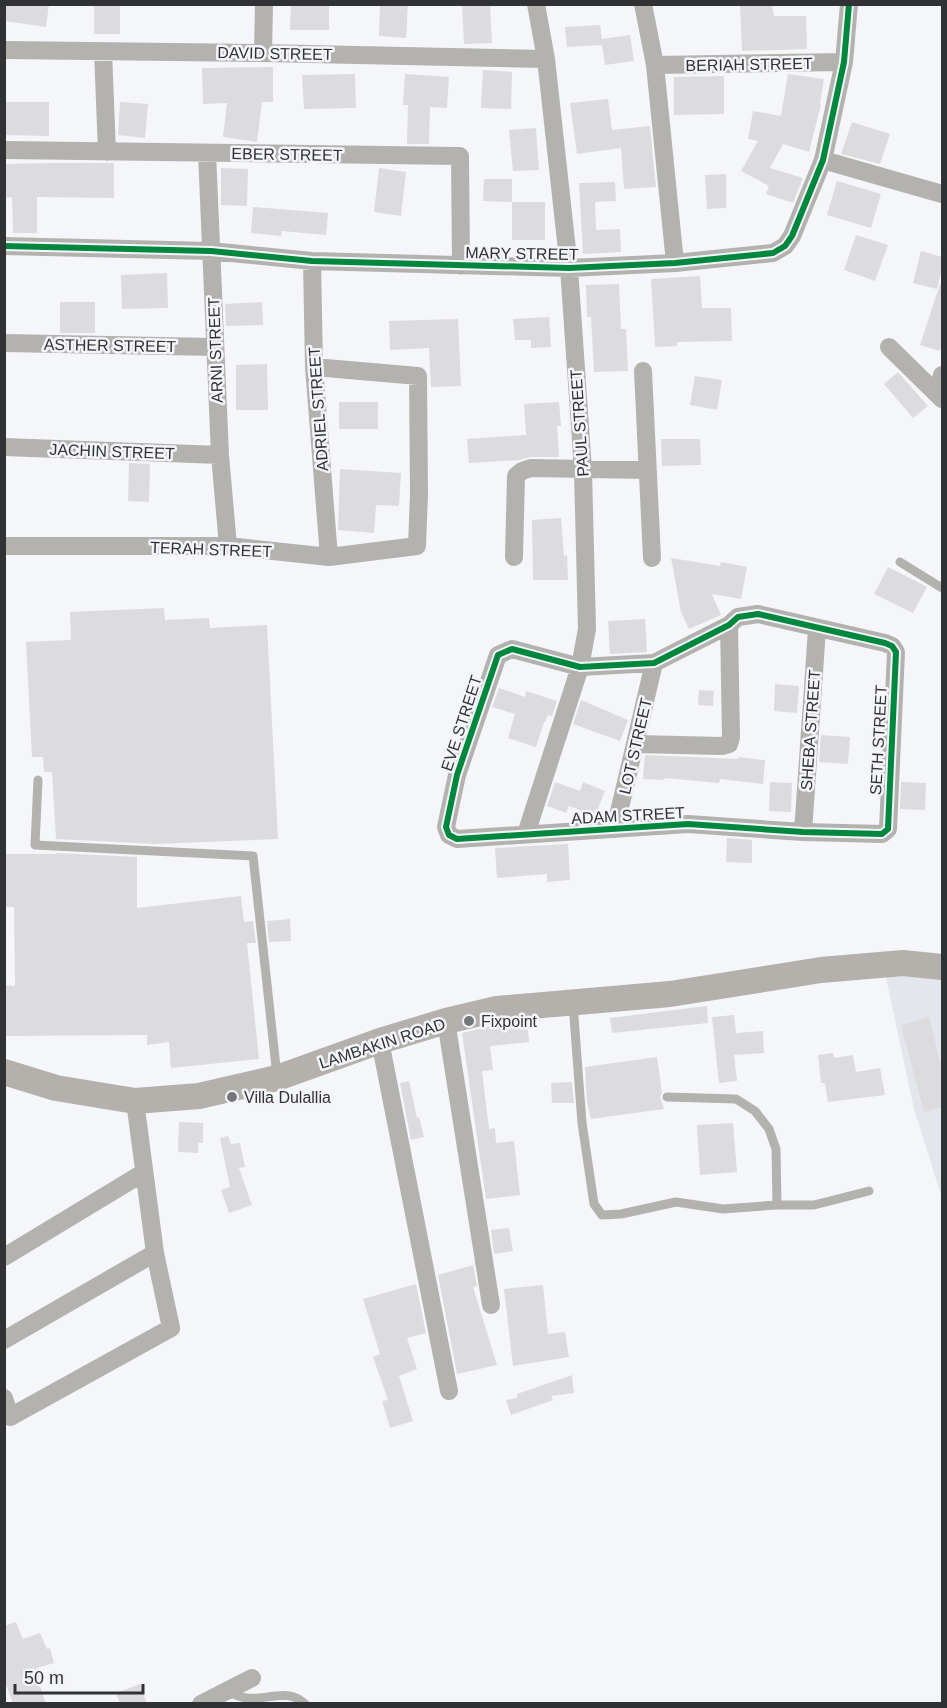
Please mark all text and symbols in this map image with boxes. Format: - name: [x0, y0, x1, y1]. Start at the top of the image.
- street label: DAVID STREET: [217, 44, 333, 63]
- street label: BERIAH STREET: [685, 55, 813, 74]
- street label: EBER STREET: [231, 145, 343, 164]
- street label: MARY STREET: [465, 244, 579, 263]
- street label: ARNI STREET: [205, 297, 226, 403]
- street label: ASTHER STREET: [44, 336, 177, 355]
- street label: ADRIEL STREET: [306, 346, 331, 472]
- street label: PAUL STREET: [567, 368, 592, 477]
- street label: JACHIN STREET: [49, 441, 175, 462]
- street label: TERAH STREET: [150, 539, 272, 560]
- street label: SHEBA STREET: [798, 669, 823, 791]
- street label: EVE STREET: [438, 673, 485, 773]
- street label: SETH STREET: [867, 684, 890, 796]
- street label: LOT STREET: [616, 696, 655, 796]
- street label: ADAM STREET: [571, 804, 686, 827]
- place label: Fixpoint: [481, 1013, 538, 1030]
- marker: Fixpoint: [462, 1014, 476, 1028]
- street label: LAMBAKIN ROAD: [317, 1015, 447, 1072]
- place label: Villa Dulallia: [244, 1089, 331, 1106]
- marker: Villa Dulallia: [225, 1090, 239, 1104]
- scale bar: [15, 1657, 142, 1695]
- text: 50 m: [24, 1668, 64, 1688]

